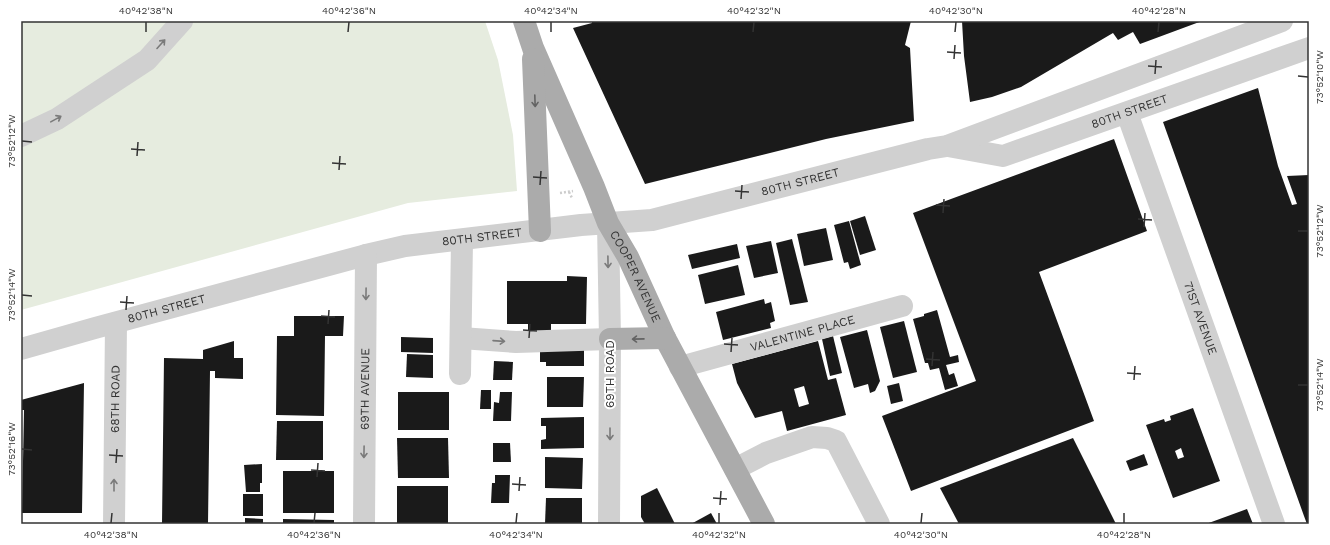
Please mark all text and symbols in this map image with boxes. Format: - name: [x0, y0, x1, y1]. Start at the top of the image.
- text: 40°42'38"N: [119, 5, 173, 16]
- text: 40°42'36"N: [322, 5, 376, 16]
- text: 40°42'34"N: [524, 5, 578, 16]
- text: 40°42'32"N: [727, 5, 781, 16]
- text: 40°42'30"N: [929, 5, 983, 16]
- text: 40°42'28"N: [1132, 5, 1186, 16]
- one-way arrow: [157, 39, 166, 49]
- text: 73°52'10"W: [1314, 50, 1325, 104]
- street label: 80TH STREET: [1089, 91, 1170, 131]
- one-way arrow: [531, 94, 539, 107]
- text: 73°52'12"W: [6, 114, 17, 168]
- one-way arrow: [50, 114, 62, 122]
- street label: 80TH STREET: [760, 165, 841, 199]
- text: 73°52'12"W: [1314, 204, 1325, 258]
- street label: 80TH STREET: [441, 225, 522, 249]
- street label: COOPER AVENUE: [607, 228, 664, 325]
- one-way arrow: [604, 255, 612, 268]
- text: 73°52'14"W: [6, 268, 17, 322]
- street label: 71ST AVENUE: [1181, 280, 1220, 357]
- one-way arrow: [362, 287, 370, 300]
- street label: 80TH STREET: [126, 292, 207, 326]
- street label: VALENTINE PLACE: [748, 312, 857, 354]
- one-way arrow: [632, 335, 645, 342]
- one-way arrow: [492, 337, 505, 344]
- street label: 69TH ROAD: [603, 340, 617, 408]
- street label: 69TH AVENUE: [358, 348, 372, 430]
- text: 73°52'14"W: [1314, 358, 1325, 412]
- street label: 68TH ROAD: [108, 365, 123, 433]
- text: 73°52'16"W: [6, 422, 17, 476]
- one-way arrow: [606, 427, 614, 440]
- one-way arrow: [360, 445, 368, 458]
- one-way arrow: [110, 479, 118, 492]
- text: 40°42'38"N: [84, 529, 138, 540]
- text: 40°42'36"N: [287, 529, 341, 540]
- text: 40°42'34"N: [489, 529, 543, 540]
- text: 40°42'32"N: [692, 529, 746, 540]
- text: 40°42'30"N: [894, 529, 948, 540]
- text: 40°42'28"N: [1097, 529, 1151, 540]

